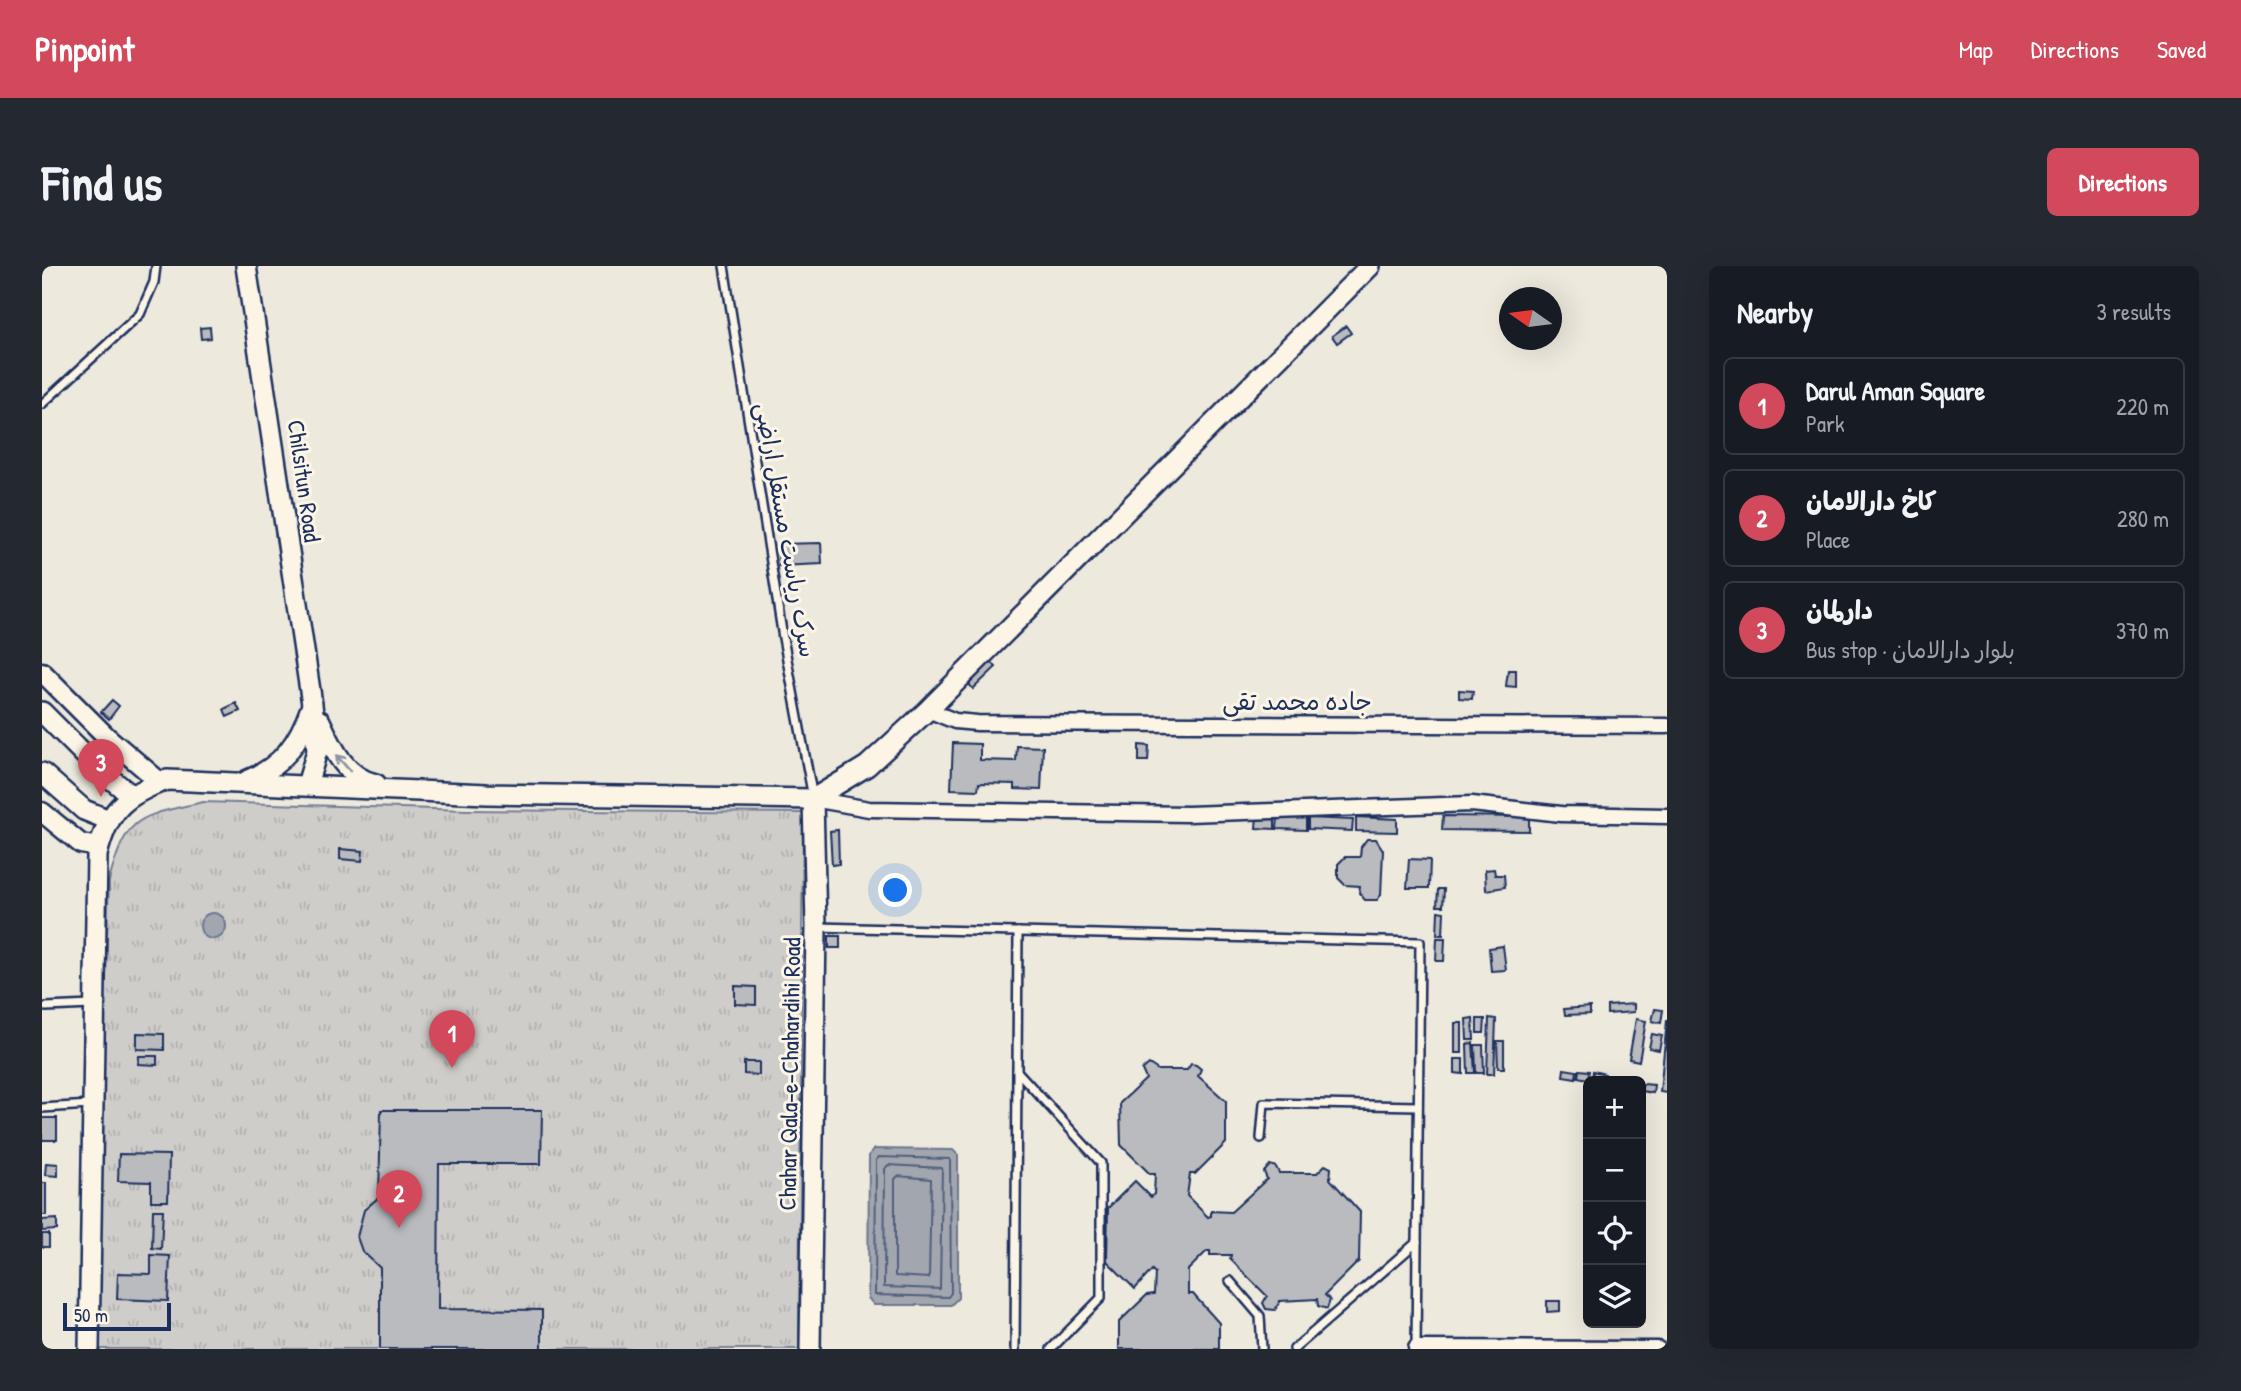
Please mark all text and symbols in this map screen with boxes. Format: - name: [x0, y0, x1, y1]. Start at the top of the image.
- text: Pinpoint: [35, 27, 134, 71]
- text: Map: [1959, 33, 1993, 65]
- text: Directions: [2031, 33, 2119, 65]
- text: Saved: [2157, 33, 2206, 65]
- button: Directions: [2047, 148, 2199, 216]
- text: Find us: [42, 149, 162, 215]
- north arrow: [1499, 287, 1562, 350]
- text: Nearby: [1737, 292, 1813, 332]
- text: 3 results: [2096, 296, 2171, 327]
- text: Darul Aman Square: [1806, 373, 1985, 408]
- text: 1: [1758, 391, 1766, 422]
- text: 220 m: [2116, 391, 2169, 422]
- street label: سرک ریاست مستقل اراضی: [749, 400, 825, 660]
- text: Park: [1806, 408, 1844, 439]
- street label: Chilsitun Road: [281, 418, 329, 544]
- text: کاخ دارالامان: [1806, 483, 1936, 518]
- text: 2: [1757, 503, 1767, 534]
- text: 280 m: [2117, 503, 2169, 534]
- text: Place: [1806, 524, 1850, 555]
- text: دارلمان: [1806, 592, 1873, 627]
- text: 3: [1757, 615, 1767, 646]
- text: 370 m: [2116, 615, 2169, 646]
- text: Bus stop · بلوار دارالامان: [1806, 634, 2015, 665]
- street label: جاده محمد تقی: [1222, 685, 1372, 717]
- pin: 3: [78, 739, 124, 797]
- one-way arrow: [335, 754, 351, 772]
- your location: [878, 873, 912, 907]
- street label: Chahar Qala-e-Chahardihi Road: [771, 937, 807, 1211]
- pin: 1: [429, 1010, 475, 1068]
- map controls: [1583, 1076, 1646, 1328]
- button: +: [1583, 1076, 1646, 1139]
- button: −: [1583, 1139, 1646, 1202]
- pin: 2: [376, 1170, 422, 1228]
- button: locate: [1583, 1202, 1646, 1265]
- button: layers: [1583, 1265, 1646, 1328]
- scale bar: [63, 1300, 172, 1332]
- text: 50 m: [74, 1302, 108, 1328]

